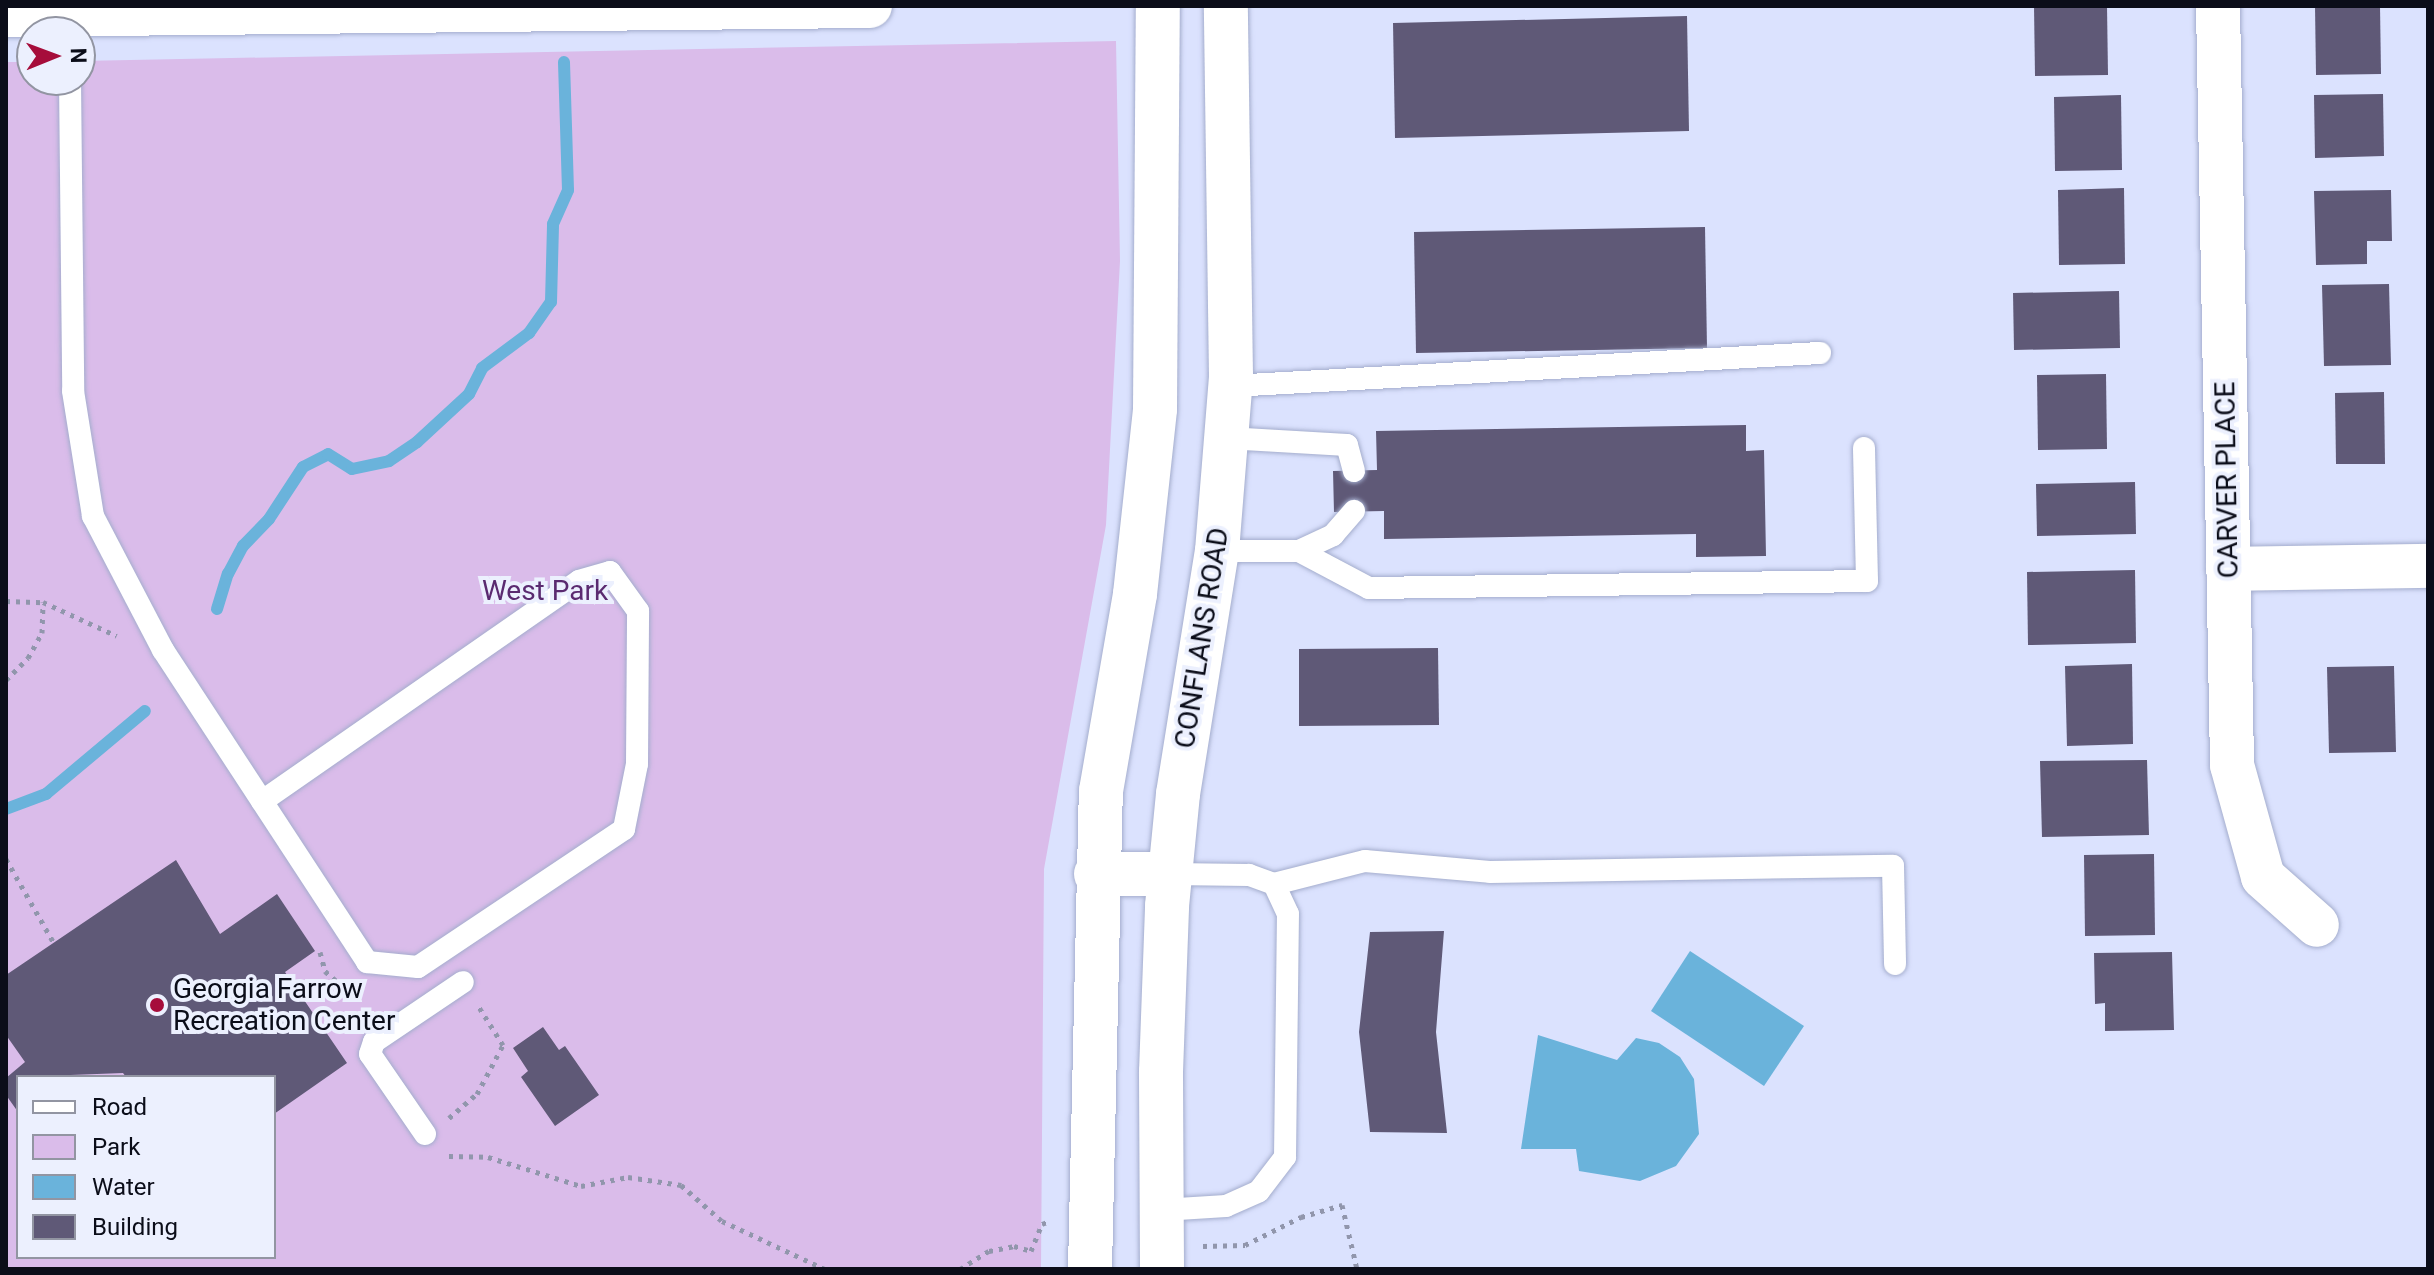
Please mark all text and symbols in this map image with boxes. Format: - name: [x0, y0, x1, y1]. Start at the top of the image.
- north arrow: [16, 16, 96, 96]
- text: N: [66, 48, 91, 64]
- street label: CARVER PLACE: [2208, 381, 2246, 579]
- street label: CONFLANS ROAD: [1168, 525, 1236, 751]
- park label: West Park: [482, 574, 608, 608]
- place label: Georgia Farrow Recreation Center: [173, 972, 395, 1038]
- marker: Georgia Farrow Recreation Center: [148, 996, 166, 1014]
- legend: [16, 1075, 276, 1259]
- text: Road: [92, 1093, 147, 1121]
- text: Park: [92, 1133, 140, 1161]
- text: Water: [92, 1173, 155, 1201]
- text: Building: [92, 1213, 178, 1241]

